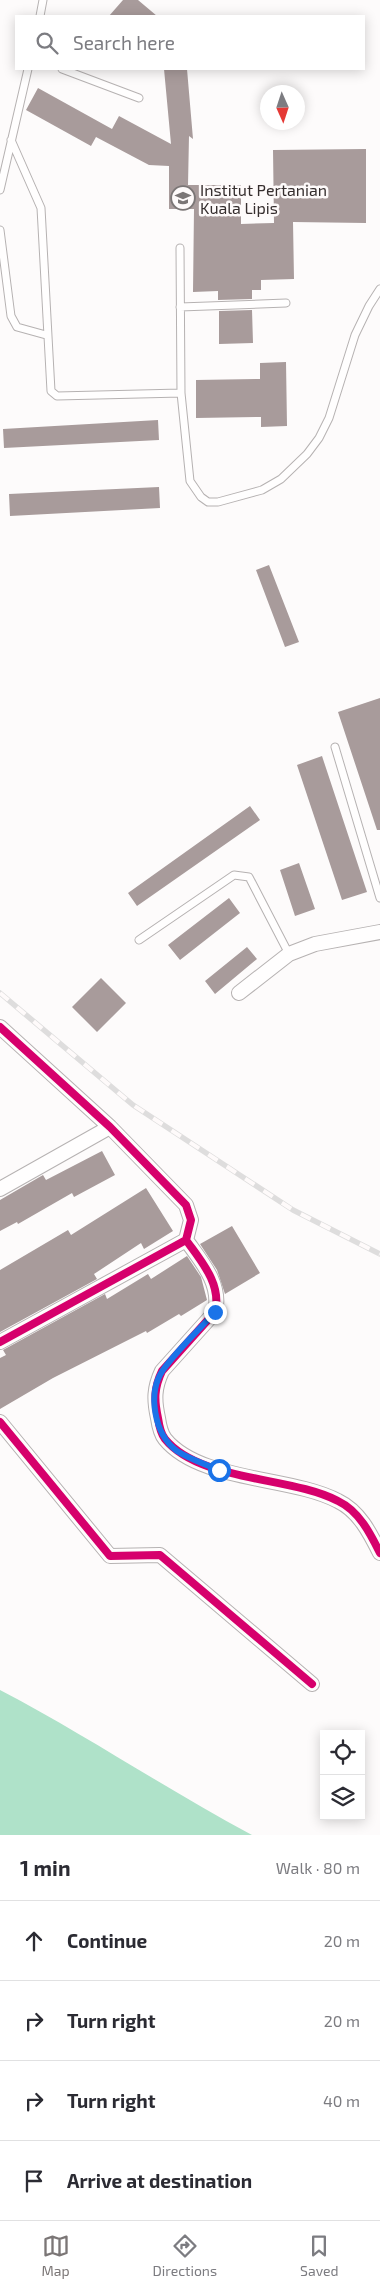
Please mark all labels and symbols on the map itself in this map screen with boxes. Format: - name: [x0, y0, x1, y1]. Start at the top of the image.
- north arrow: [260, 85, 305, 130]
- place label: Institut Pertanian Kuala Lipis: [200, 180, 327, 217]
- school or university icon: Institut Pertanian Kuala Lipis: [170, 185, 196, 211]
- route end: [204, 1301, 227, 1324]
- route start: [208, 1459, 231, 1482]

